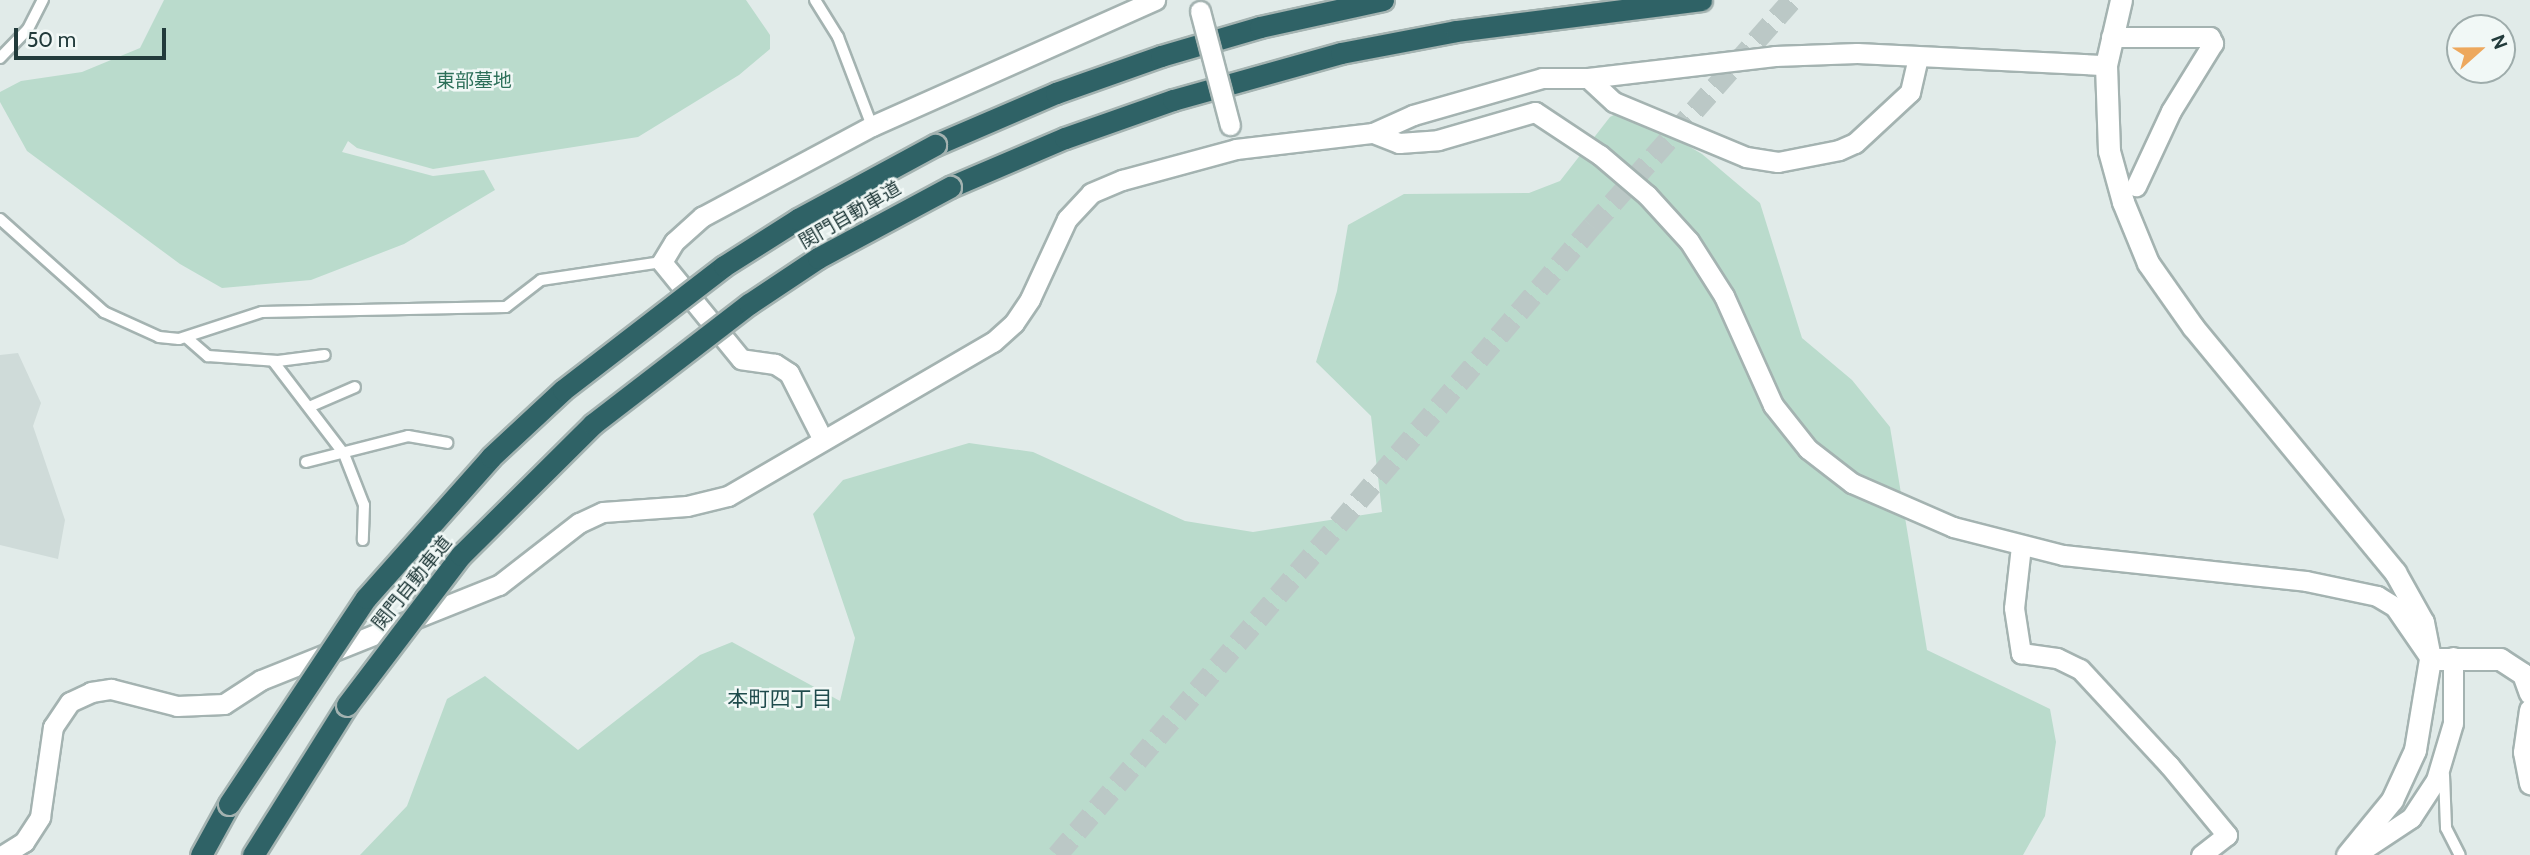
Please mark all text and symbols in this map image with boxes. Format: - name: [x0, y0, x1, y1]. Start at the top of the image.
- scale bar: [18, 14, 170, 58]
- north arrow: [2446, 14, 2516, 84]
- text: 50 m: [27, 27, 76, 52]
- text: N: [2486, 32, 2512, 52]
- park label: 東部墓地: [436, 70, 512, 92]
- street label: 関門自動車道: [795, 177, 905, 253]
- street label: 関門自動車道: [367, 532, 457, 634]
- district label: 本町四丁目: [728, 686, 832, 712]

